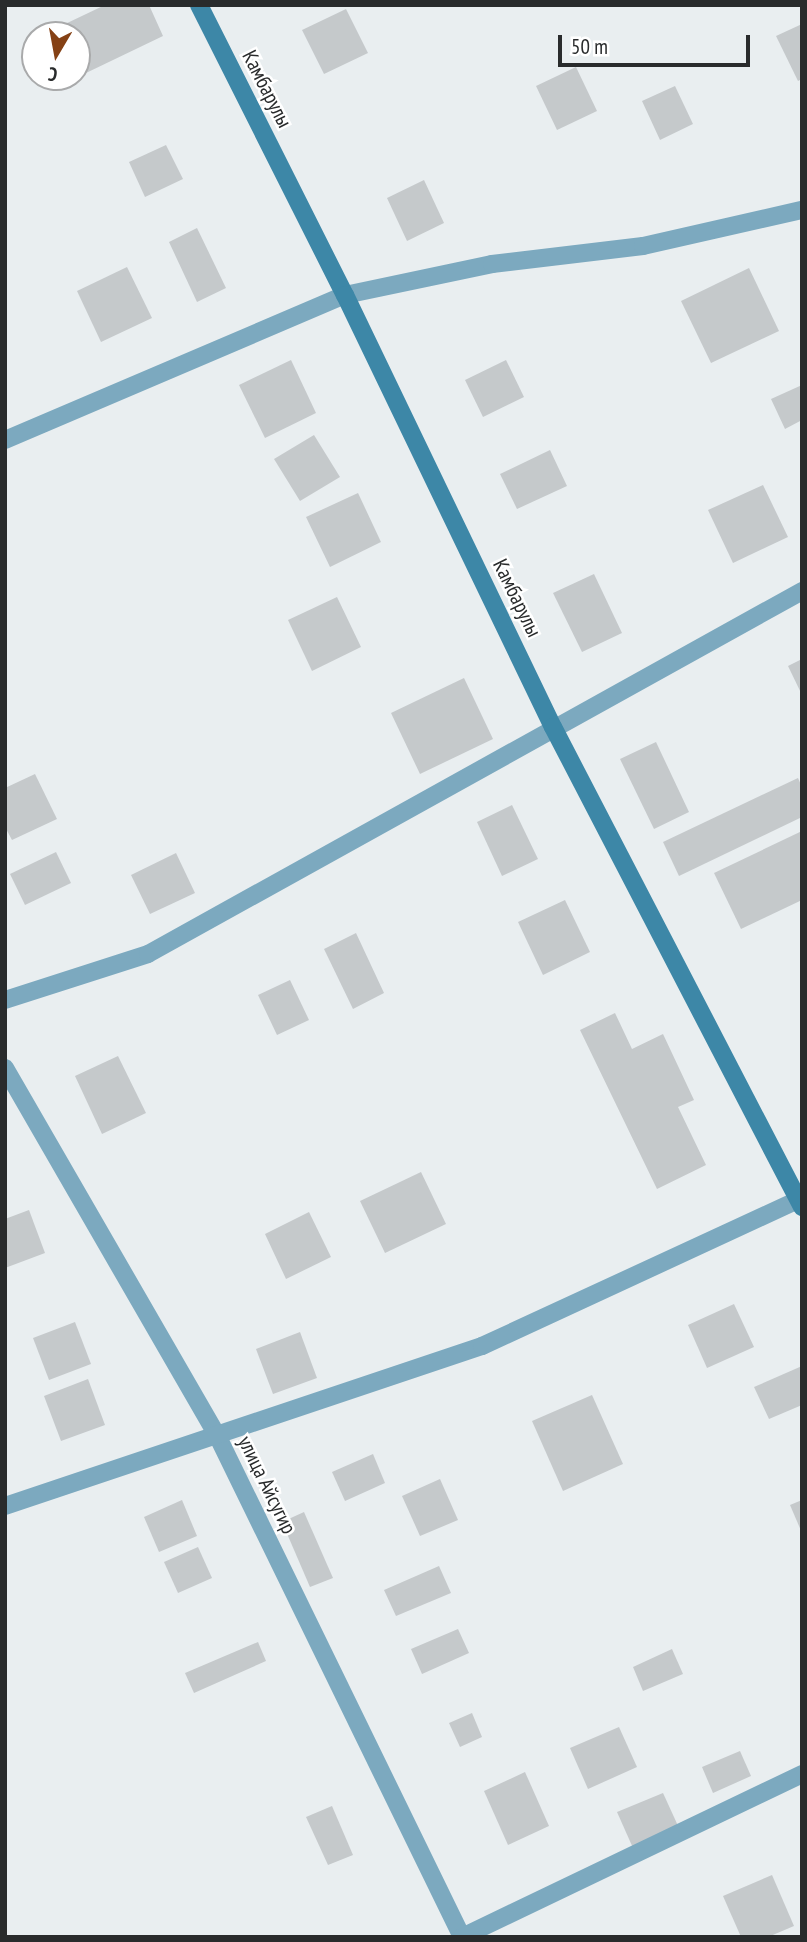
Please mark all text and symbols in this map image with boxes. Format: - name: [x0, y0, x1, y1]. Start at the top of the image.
- north arrow: [21, 21, 91, 91]
- scale bar: [562, 21, 754, 65]
- text: 50 m: [571, 33, 608, 60]
- street label: Камбарулы: [237, 46, 297, 132]
- text: С: [46, 62, 59, 87]
- street label: Камбарулы: [487, 555, 547, 641]
- street label: улица Айсугир: [232, 1432, 302, 1538]

